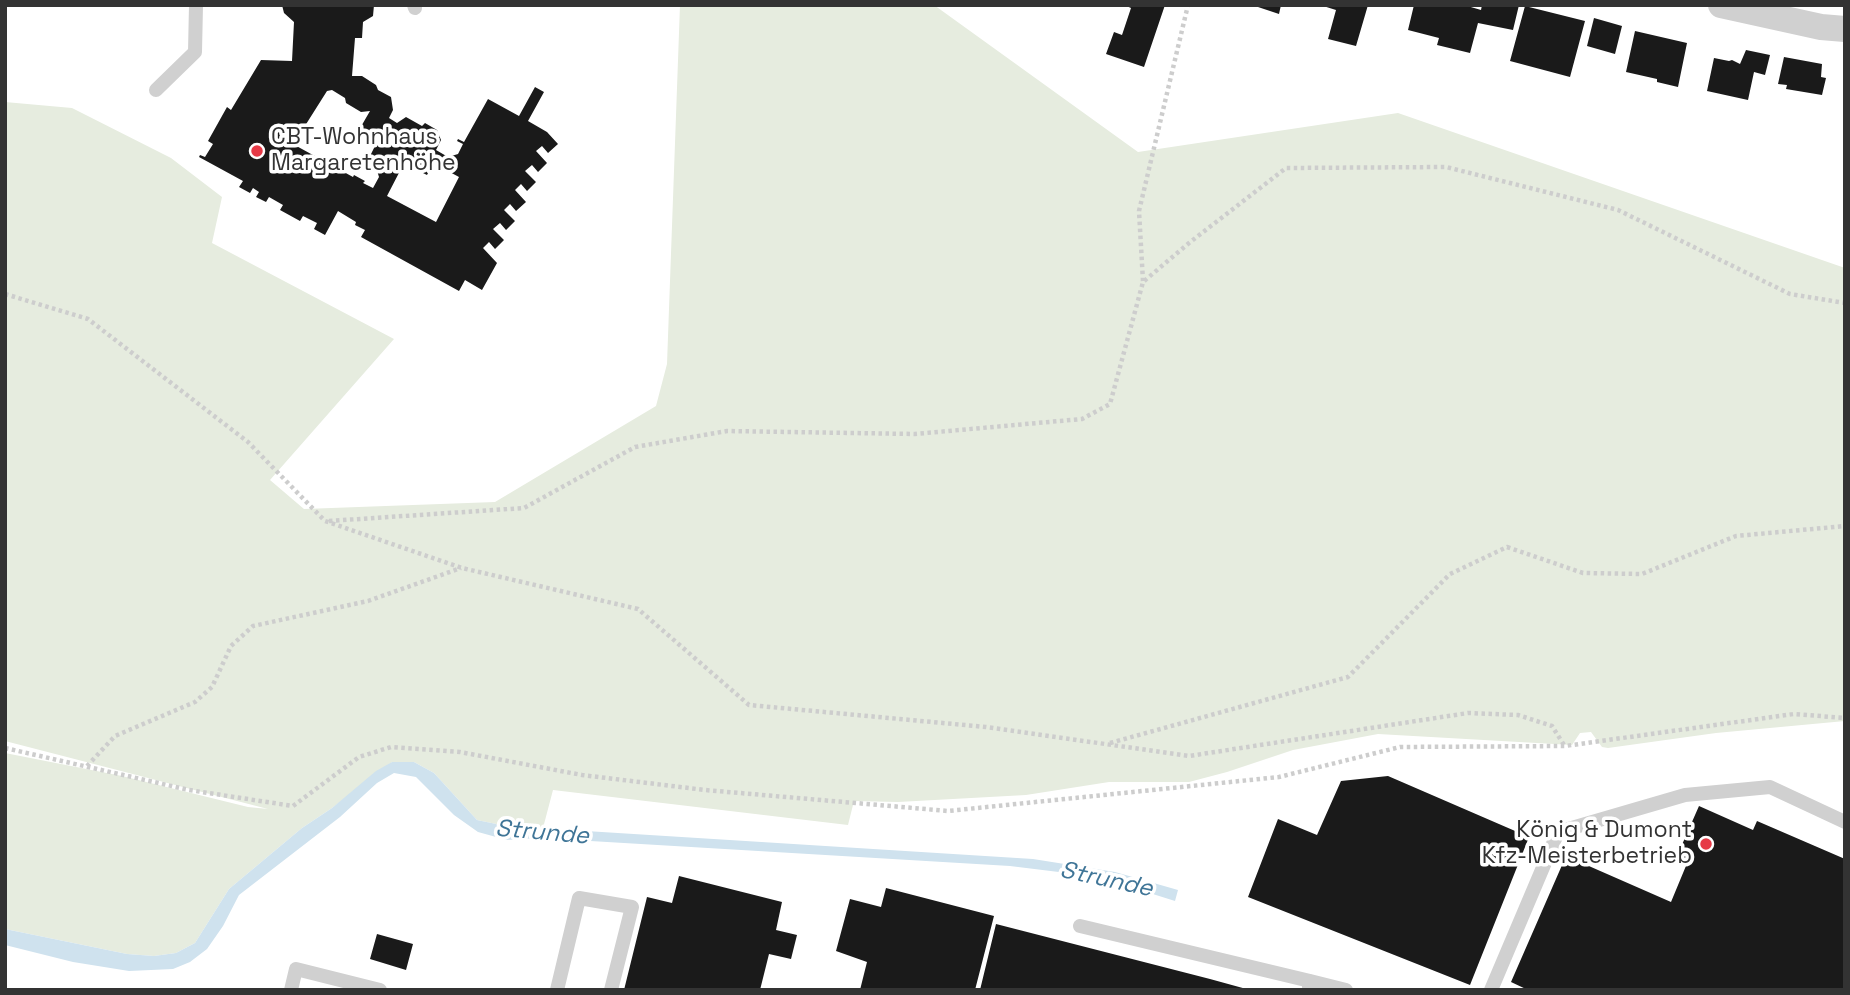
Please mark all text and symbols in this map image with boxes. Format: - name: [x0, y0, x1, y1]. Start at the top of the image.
- place label: CBT-Wohnhaus Margaretenhöhe: [271, 124, 456, 178]
- marker: CBT-Wohnhaus Margaretenhöhe: [249, 143, 265, 159]
- water label: Strunde: [494, 815, 590, 851]
- place label: König & Dumont Kfz-Meisterbetrieb: [1482, 817, 1692, 871]
- marker: König & Dumont Kfz-Meisterbetrieb: [1698, 836, 1714, 852]
- water label: Strunde: [1057, 856, 1155, 904]

